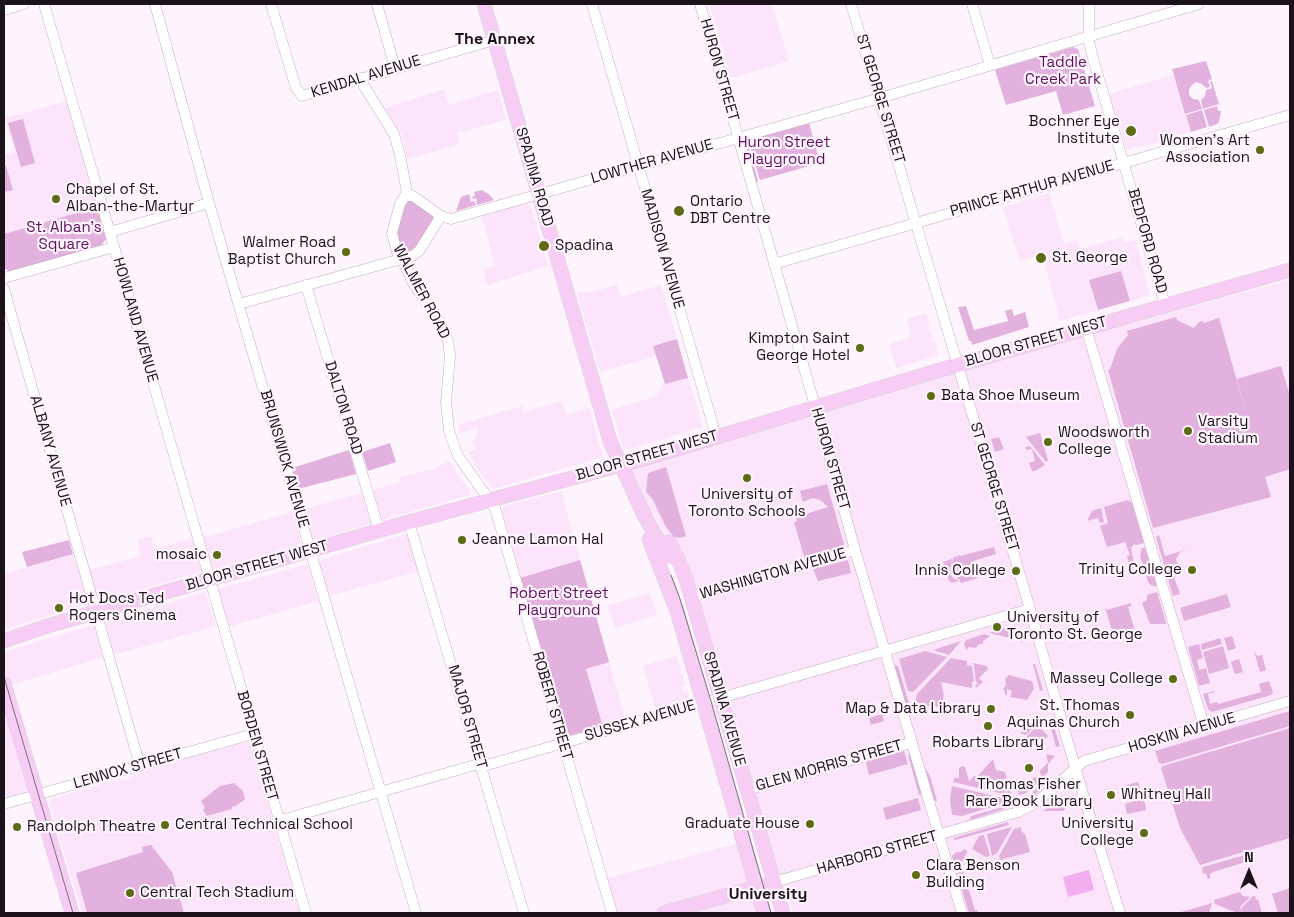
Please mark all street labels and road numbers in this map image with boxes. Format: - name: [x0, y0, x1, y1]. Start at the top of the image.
- street label: HURON STREET: [696, 17, 742, 123]
- street label: ST GEORGE STREET: [852, 32, 908, 166]
- street label: KENDAL AVENUE: [309, 52, 423, 102]
- street label: SPADINA ROAD: [511, 125, 557, 229]
- street label: LOWTHER AVENUE: [589, 136, 715, 188]
- street label: PRINCE ARTHUR AVENUE: [948, 157, 1116, 221]
- street label: BEDFORD ROAD: [1123, 186, 1171, 296]
- street label: MADISON AVENUE: [636, 187, 688, 311]
- street label: WALMER ROAD: [389, 242, 453, 342]
- street label: HOWLAND AVENUE: [109, 255, 161, 385]
- street label: BLOOR STREET WEST: [963, 313, 1109, 371]
- street label: DALTON ROAD: [320, 359, 366, 457]
- street label: BRUNSWICK AVENUE: [256, 388, 312, 530]
- street label: ALBANY AVENUE: [26, 393, 74, 509]
- street label: HURON STREET: [807, 406, 853, 512]
- street label: ST GEORGE STREET: [966, 420, 1022, 554]
- street label: BLOOR STREET WEST: [574, 427, 720, 485]
- street label: BLOOR STREET WEST: [184, 537, 330, 595]
- street label: WASHINGTON AVENUE: [698, 544, 848, 604]
- street label: ROBERT STREET: [528, 650, 576, 762]
- street label: SPADINA AVENUE: [699, 650, 749, 768]
- street label: MAJOR STREET: [444, 663, 490, 771]
- street label: BORDEN STREET: [233, 689, 281, 803]
- street label: SUSSEX AVENUE: [583, 697, 697, 745]
- street label: HOSKIN AVENUE: [1126, 709, 1238, 757]
- street label: GLEN MORRIS STREET: [754, 736, 904, 796]
- street label: LENNOX STREET: [71, 745, 185, 793]
- street label: HARBORD STREET: [815, 827, 939, 879]

